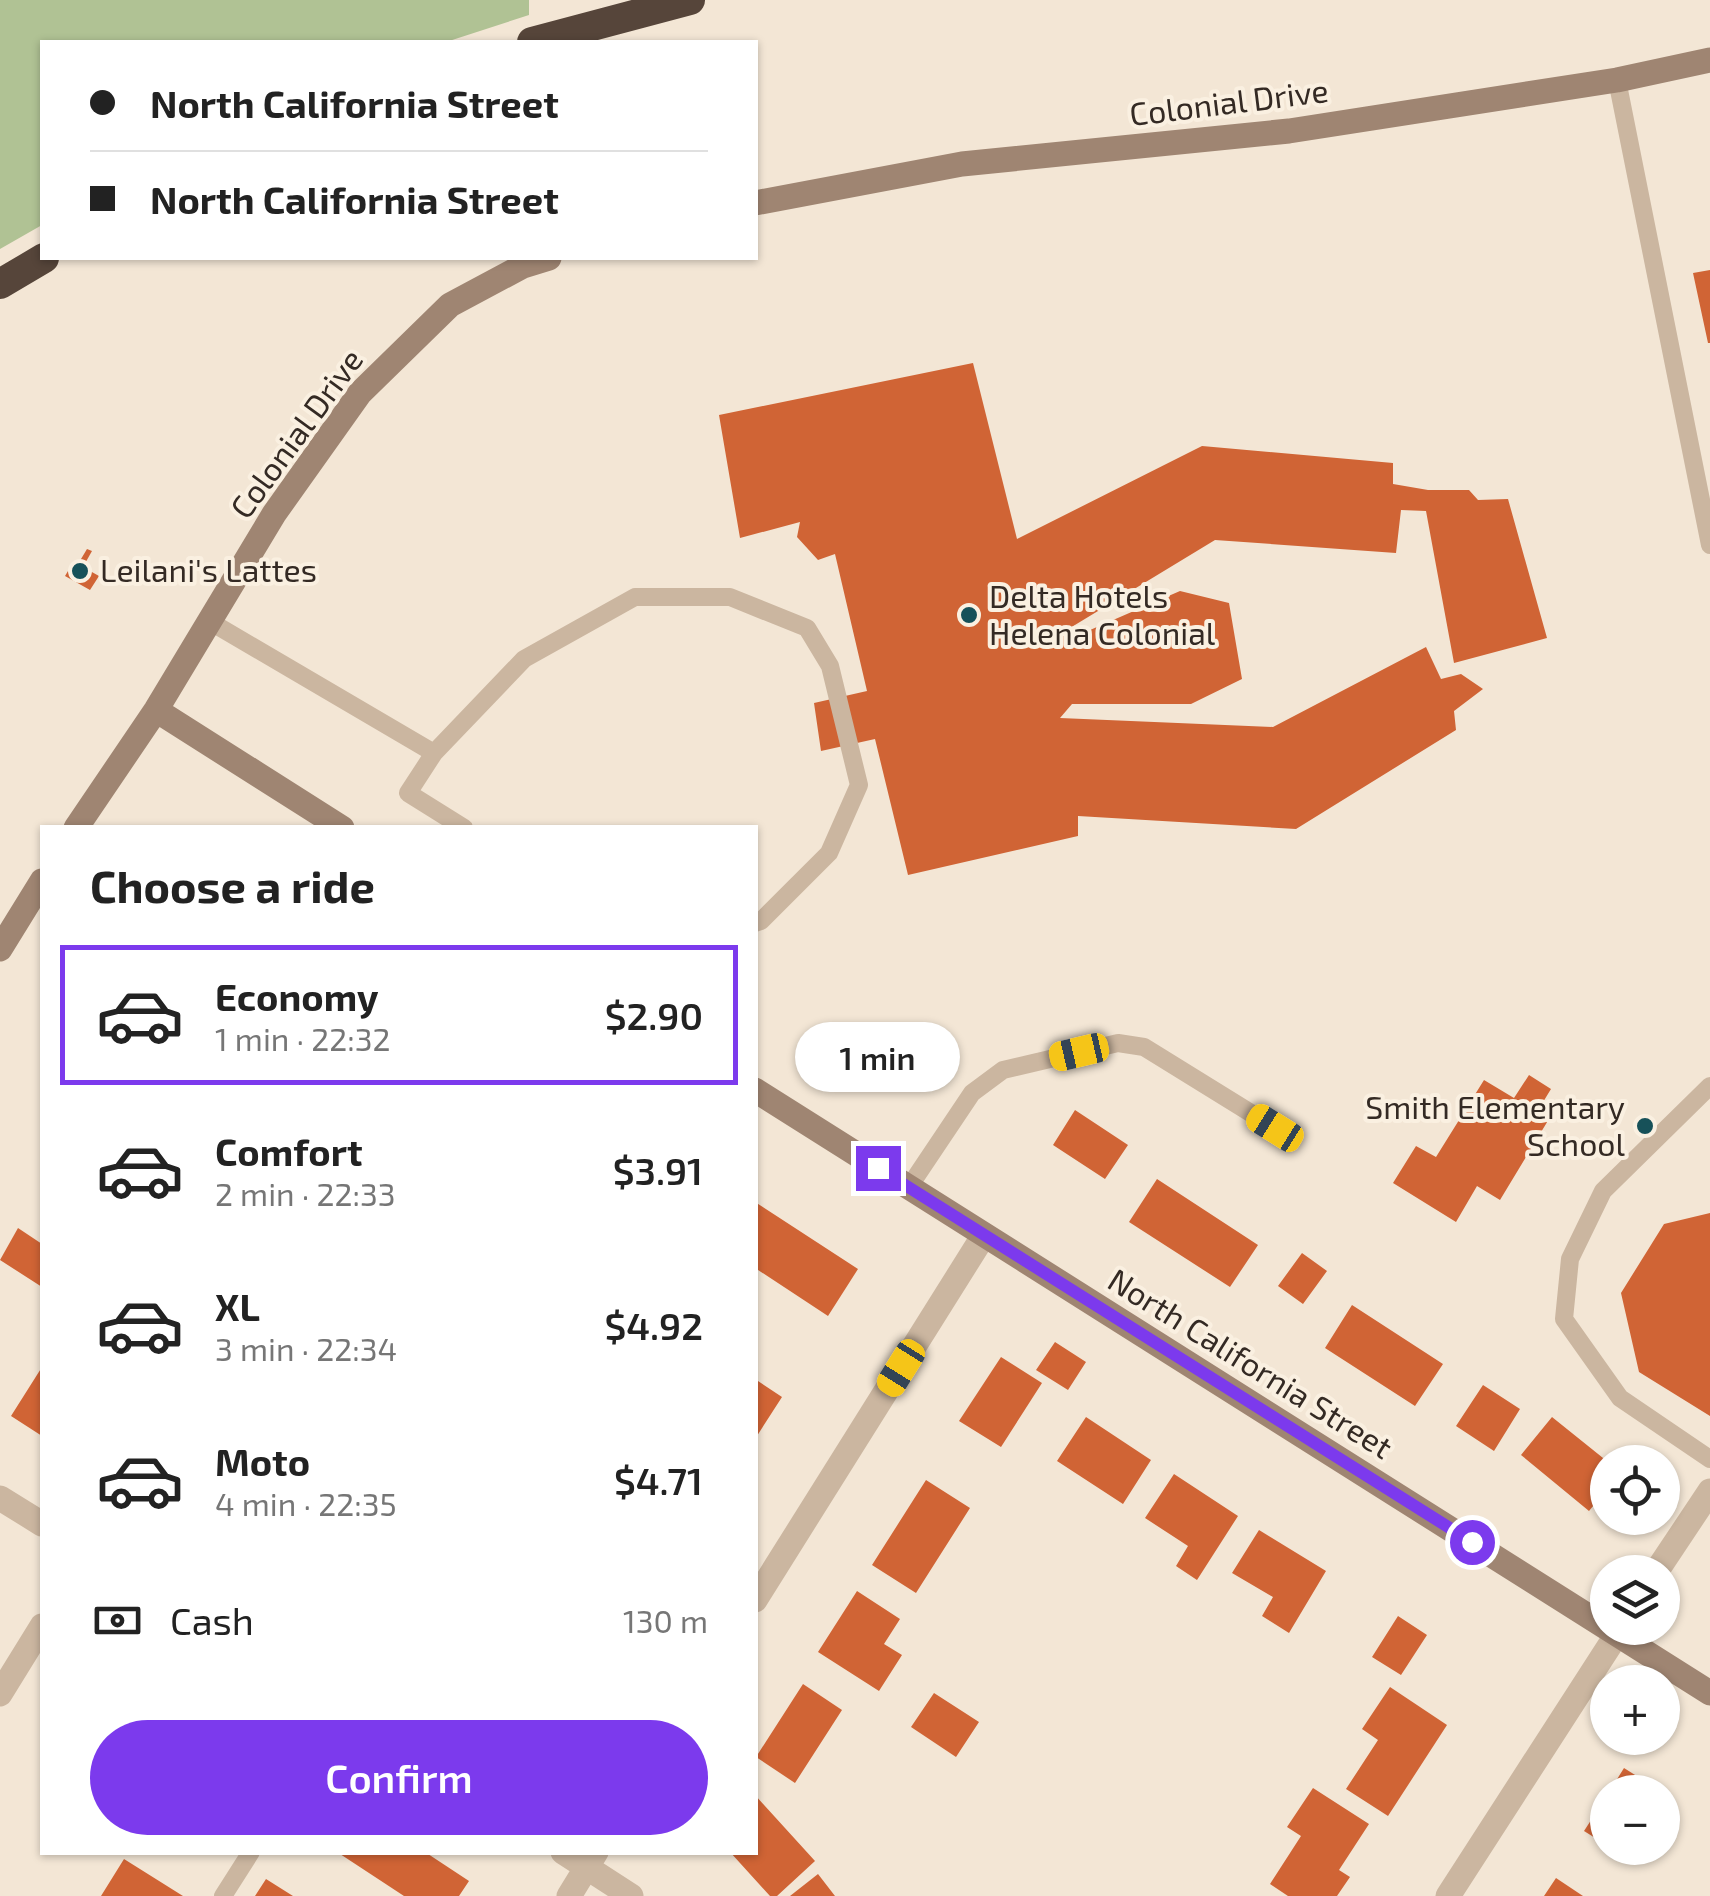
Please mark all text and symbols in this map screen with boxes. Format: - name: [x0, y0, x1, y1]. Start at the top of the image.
- street label: Colonial Drive: [1127, 70, 1330, 132]
- text: North California Street: [150, 80, 559, 126]
- text: North California Street: [150, 176, 559, 222]
- street label: Colonial Drive: [221, 341, 370, 525]
- place label: Leilani's Lattes: [100, 550, 317, 588]
- marker: Leilani's Lattes: [69, 560, 91, 582]
- place label: Delta Hotels Helena Colonial: [989, 576, 1216, 651]
- marker: Delta Hotels Helena Colonial: [958, 604, 980, 626]
- text: Choose a ride: [90, 858, 375, 912]
- icon: car: [95, 970, 185, 1060]
- text: Economy: [215, 973, 379, 1019]
- text: $2.90: [605, 992, 703, 1038]
- text: 1 min · 22:32: [215, 1019, 391, 1057]
- callout: 1 min: [796, 1023, 960, 1093]
- car: [1046, 1031, 1112, 1073]
- text: 1 min: [840, 1038, 915, 1076]
- place label: Smith Elementary School: [1365, 1087, 1625, 1162]
- car: [1242, 1099, 1308, 1157]
- marker: Smith Elementary School: [1634, 1115, 1656, 1137]
- icon: car: [95, 1125, 185, 1215]
- text: Comfort: [215, 1128, 363, 1174]
- route end: [856, 1146, 901, 1191]
- text: $3.91: [613, 1147, 703, 1193]
- text: 2 min · 22:33: [215, 1174, 396, 1212]
- street label: North California Street: [1102, 1259, 1400, 1465]
- icon: car: [95, 1280, 185, 1370]
- text: XL: [215, 1283, 260, 1329]
- text: $4.92: [604, 1302, 703, 1348]
- text: 3 min · 22:34: [215, 1329, 397, 1367]
- car: [872, 1335, 930, 1401]
- icon: car: [95, 1435, 185, 1525]
- text: Moto: [215, 1438, 310, 1484]
- map controls: [1590, 1445, 1680, 1865]
- button: locate: [1590, 1445, 1680, 1535]
- text: $4.71: [614, 1457, 703, 1503]
- text: 4 min · 22:35: [215, 1484, 397, 1522]
- route start: [1450, 1520, 1495, 1565]
- button: layers: [1590, 1555, 1680, 1645]
- icon: cash: [90, 1593, 145, 1648]
- text: Cash: [170, 1597, 254, 1643]
- text: 130 m: [623, 1601, 708, 1639]
- button: +: [1590, 1665, 1680, 1755]
- button: Confirm: [90, 1720, 708, 1835]
- button: −: [1590, 1775, 1680, 1865]

